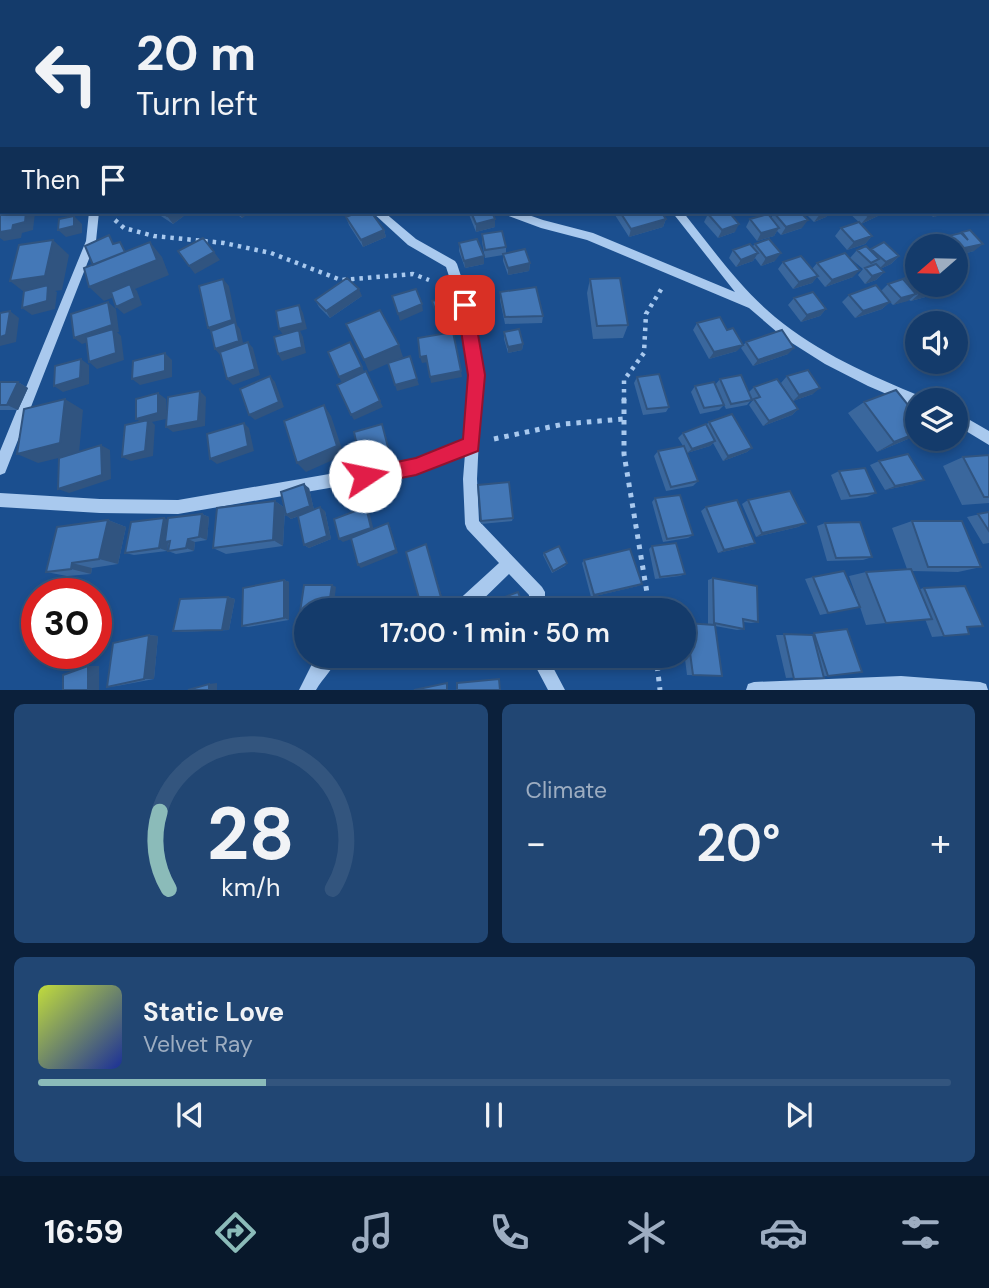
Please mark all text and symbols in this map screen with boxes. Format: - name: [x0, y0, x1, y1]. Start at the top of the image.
- text: 20 m: [136, 21, 256, 85]
- icon: left: [21, 28, 112, 119]
- text: Turn left: [136, 83, 258, 125]
- icon: arrive: [94, 161, 132, 199]
- text: Then: [21, 163, 80, 197]
- north arrow: [905, 234, 968, 298]
- map controls: [905, 234, 968, 451]
- pin: [435, 275, 495, 335]
- icon: arrive: [446, 286, 484, 324]
- button: sound: [905, 311, 968, 374]
- button: layers: [905, 388, 968, 451]
- position arrow: [328, 439, 402, 513]
- speed limit sign: 30: [21, 578, 112, 669]
- text: 17:00 · 1 min · 50 m: [380, 616, 610, 650]
- text: Climate: [526, 775, 607, 805]
- text: 28: [207, 788, 295, 883]
- text: 20°: [696, 809, 781, 877]
- text: −: [526, 818, 546, 868]
- text: +: [930, 818, 951, 868]
- text: km/h: [221, 871, 280, 904]
- text: Static Love: [143, 995, 284, 1029]
- text: Velvet Ray: [143, 1029, 253, 1059]
- icon: previous: [171, 1096, 209, 1134]
- icon: pause: [475, 1096, 513, 1134]
- icon: next: [780, 1096, 818, 1134]
- icon: directions: [211, 1208, 260, 1257]
- icon: music: [348, 1208, 397, 1257]
- icon: phone: [485, 1208, 534, 1257]
- icon: climate: [622, 1208, 671, 1257]
- icon: car: [759, 1208, 808, 1257]
- icon: filters: [896, 1208, 945, 1257]
- text: 16:59: [44, 1211, 123, 1253]

